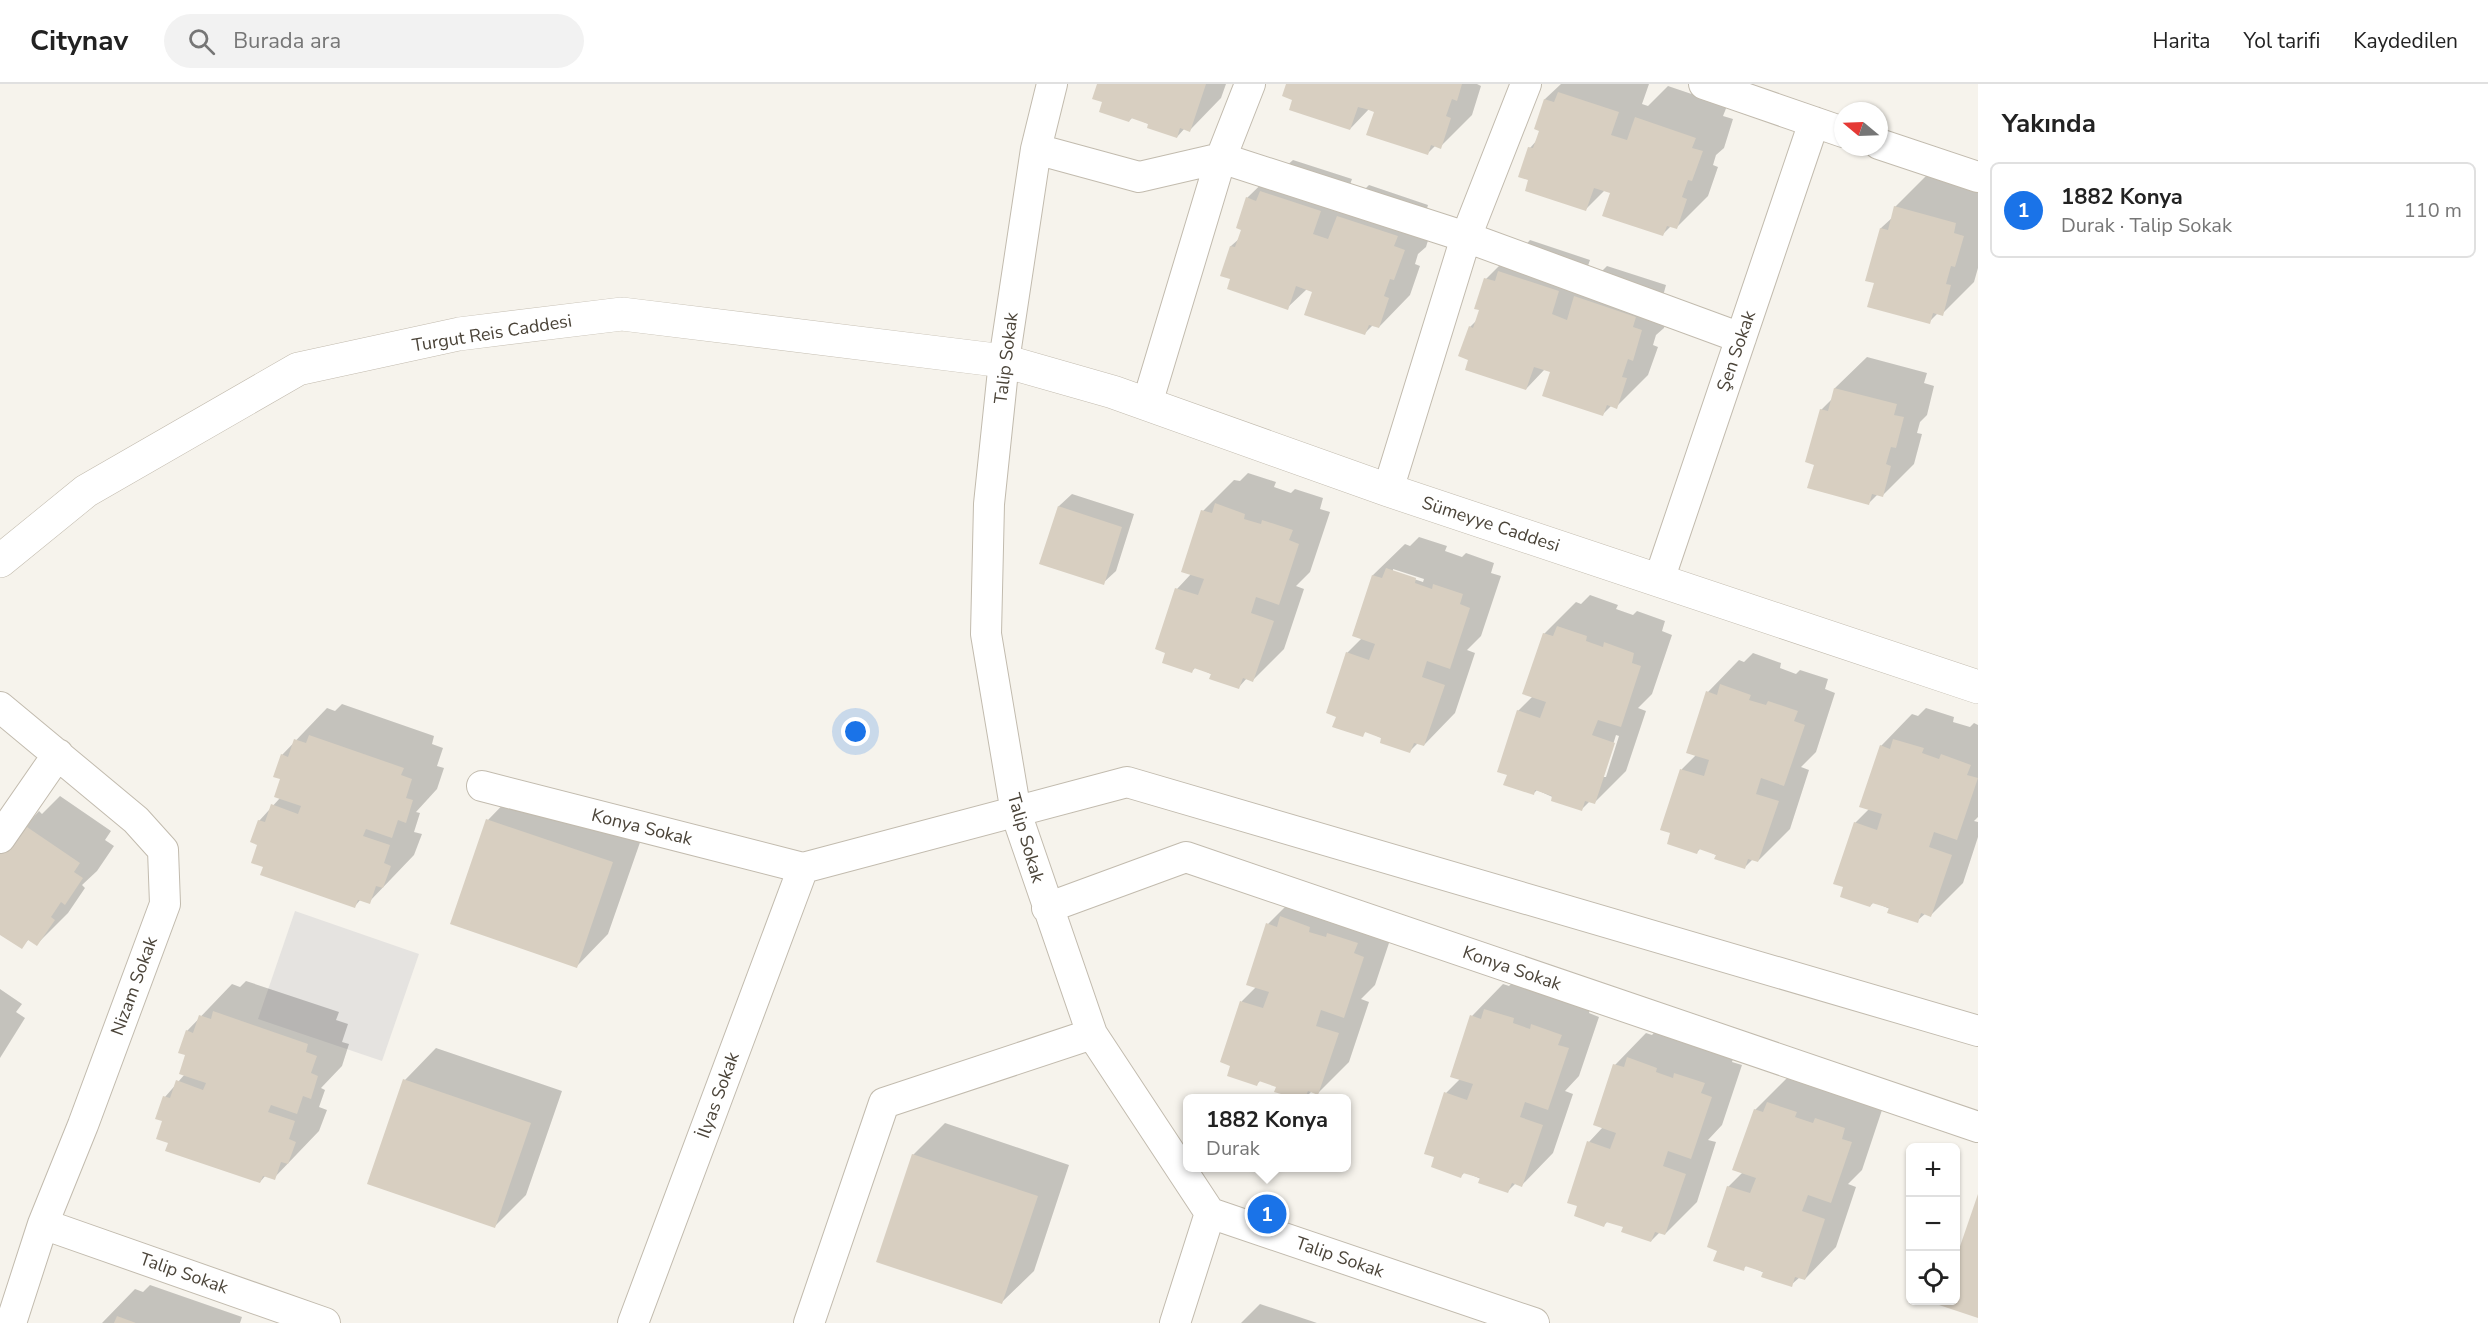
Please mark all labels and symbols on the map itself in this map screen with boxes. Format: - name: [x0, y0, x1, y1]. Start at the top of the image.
- north arrow: [1834, 102, 1888, 156]
- street label: Şen Sokak: [1711, 306, 1761, 395]
- street label: Turgut Reis Caddesi: [411, 309, 573, 357]
- street label: Talip Sokak: [988, 310, 1024, 405]
- street label: Sümeyye Caddesi: [1419, 490, 1563, 558]
- your location: [841, 717, 870, 746]
- street label: Talip Sokak: [1002, 790, 1051, 887]
- street label: Konya Sokak: [589, 803, 696, 851]
- street label: Nizam Sokak: [105, 932, 163, 1039]
- street label: Konya Sokak: [1459, 940, 1566, 996]
- street label: İlyas Sokak: [691, 1048, 745, 1141]
- pin: 1: [1248, 1192, 1286, 1236]
- street label: Talip Sokak: [1293, 1231, 1388, 1284]
- street label: Talip Sokak: [137, 1247, 232, 1300]

